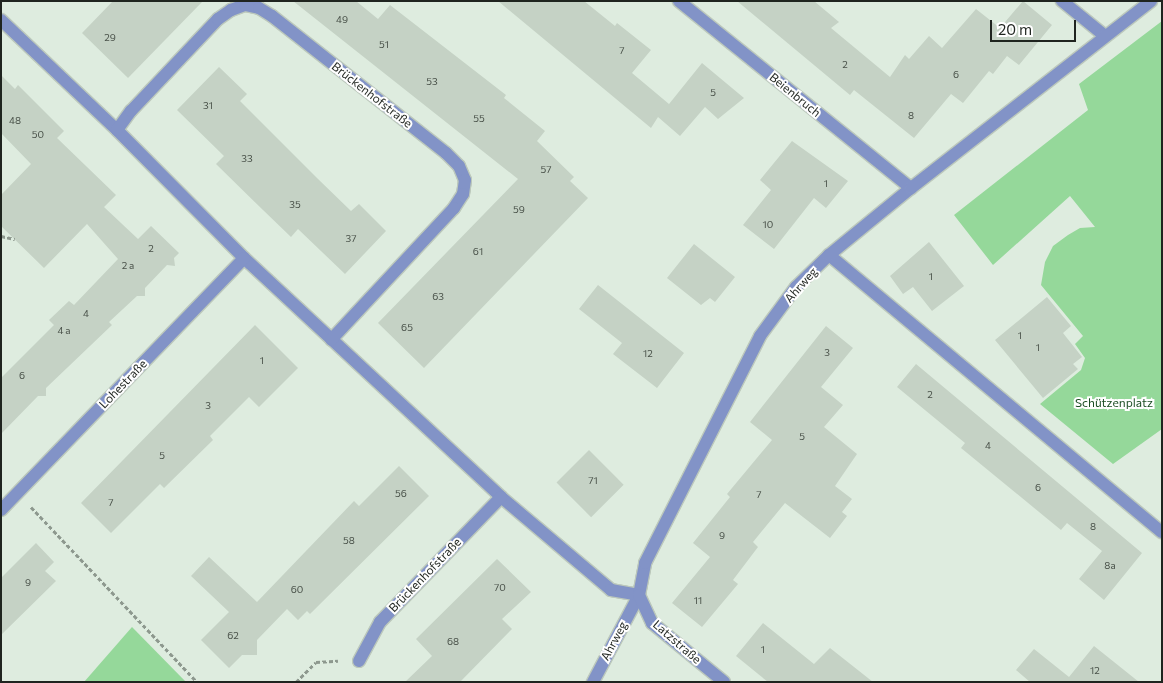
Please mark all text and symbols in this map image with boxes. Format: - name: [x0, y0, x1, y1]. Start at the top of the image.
- scale bar: [993, 10, 1079, 42]
- house number: 49: [336, 14, 348, 26]
- text: 20 m: [998, 20, 1032, 38]
- house number: 29: [104, 32, 116, 44]
- house number: 51: [379, 39, 389, 51]
- house number: 7: [619, 45, 625, 57]
- street label: Brückenhofstraße: [329, 59, 415, 131]
- house number: 2: [842, 59, 848, 71]
- house number: 6: [953, 69, 959, 81]
- street label: Beienbruch: [766, 70, 824, 120]
- house number: 53: [426, 76, 438, 88]
- house number: 5: [710, 87, 716, 99]
- house number: 31: [203, 100, 213, 112]
- house number: 8: [908, 110, 914, 122]
- house number: 55: [473, 113, 485, 125]
- house number: 48: [9, 115, 21, 127]
- house number: 50: [32, 129, 44, 141]
- house number: 33: [241, 153, 253, 165]
- house number: 57: [540, 164, 552, 176]
- house number: 1: [824, 178, 828, 190]
- house number: 35: [289, 199, 301, 211]
- house number: 59: [513, 204, 525, 216]
- house number: 10: [763, 219, 773, 231]
- house number: 37: [346, 233, 356, 245]
- house number: 2: [148, 243, 154, 255]
- house number: 61: [473, 246, 483, 258]
- house number: 2 a: [122, 260, 134, 272]
- street label: Ahrweg: [782, 265, 820, 305]
- house number: 1: [929, 271, 933, 283]
- house number: 63: [432, 291, 444, 303]
- house number: 4: [83, 308, 89, 320]
- house number: 65: [401, 322, 413, 334]
- house number: 4 a: [57, 325, 71, 337]
- house number: 1: [1018, 330, 1022, 342]
- house number: 1: [1036, 342, 1040, 354]
- house number: 3: [824, 347, 830, 359]
- house number: 12: [643, 348, 653, 360]
- house number: 1: [260, 355, 264, 367]
- street label: Lohestraße: [96, 357, 150, 411]
- house number: 6: [19, 370, 25, 382]
- house number: 2: [927, 389, 933, 401]
- park label: Schützenplatz: [1075, 396, 1153, 410]
- house number: 3: [205, 400, 211, 412]
- house number: 5: [799, 431, 805, 443]
- house number: 4: [985, 440, 991, 452]
- house number: 5: [159, 450, 165, 462]
- house number: 71: [588, 475, 598, 487]
- house number: 6: [1035, 482, 1041, 494]
- house number: 56: [395, 488, 407, 500]
- house number: 7: [756, 489, 762, 501]
- house number: 7: [108, 497, 114, 509]
- house number: 8: [1090, 521, 1096, 533]
- house number: 9: [719, 530, 725, 542]
- house number: 58: [343, 535, 355, 547]
- street label: Brückenhofstraße: [386, 535, 464, 615]
- house number: 8a: [1104, 560, 1116, 572]
- house number: 9: [25, 577, 31, 589]
- house number: 70: [494, 582, 506, 594]
- house number: 60: [291, 584, 303, 596]
- house number: 11: [694, 595, 702, 607]
- street label: Latzstraße: [650, 617, 704, 667]
- street label: Ahrweg: [598, 619, 630, 663]
- house number: 62: [227, 630, 239, 642]
- house number: 68: [447, 636, 459, 648]
- house number: 1: [761, 644, 765, 656]
- house number: 12: [1090, 665, 1100, 677]

